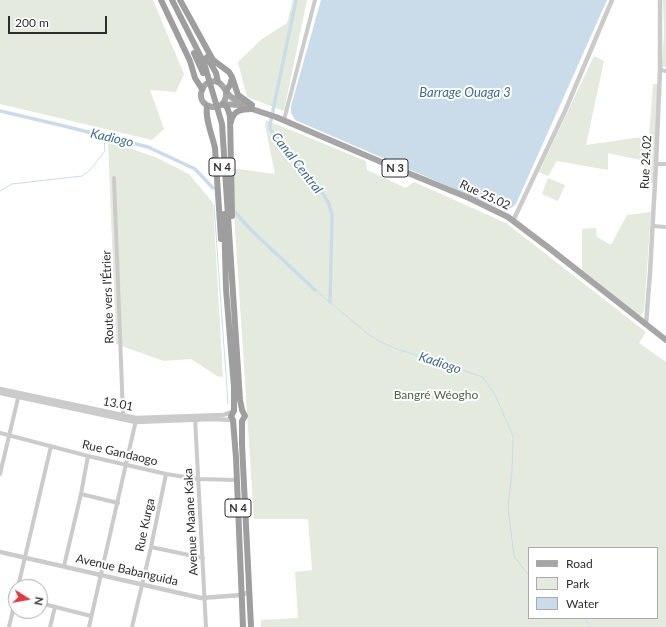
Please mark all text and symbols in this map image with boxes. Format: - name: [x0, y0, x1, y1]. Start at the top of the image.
- scale bar: [10, 8, 109, 34]
- text: 200 m: [15, 15, 49, 30]
- water label: Barrage Ouaga 3: [419, 85, 511, 101]
- water label: Kadiogo: [89, 125, 135, 151]
- water label: Canal Central: [268, 129, 326, 197]
- street label: Rue 24.02: [637, 135, 655, 189]
- road number: N 4: [209, 158, 235, 176]
- road number: N 3: [382, 159, 408, 177]
- street label: Rue 25.02: [457, 177, 513, 213]
- street label: Route vers l'Étrier: [99, 250, 117, 344]
- water label: Kadiogo: [417, 349, 463, 377]
- park label: Bangré Wéogho: [394, 388, 478, 402]
- street label: 13.01: [102, 394, 134, 414]
- street label: Rue Gandaogo: [81, 437, 159, 469]
- street label: Avenue Maane Kaka: [181, 468, 201, 576]
- street label: Rue Kurga: [132, 497, 158, 553]
- road number: N 4: [225, 499, 251, 517]
- legend: [528, 547, 658, 619]
- street label: Avenue Babanguida: [75, 551, 179, 589]
- text: Road: [566, 556, 593, 571]
- text: Park: [566, 576, 589, 591]
- north arrow: [8, 579, 48, 619]
- text: N: [32, 596, 46, 607]
- text: Water: [566, 596, 599, 611]

